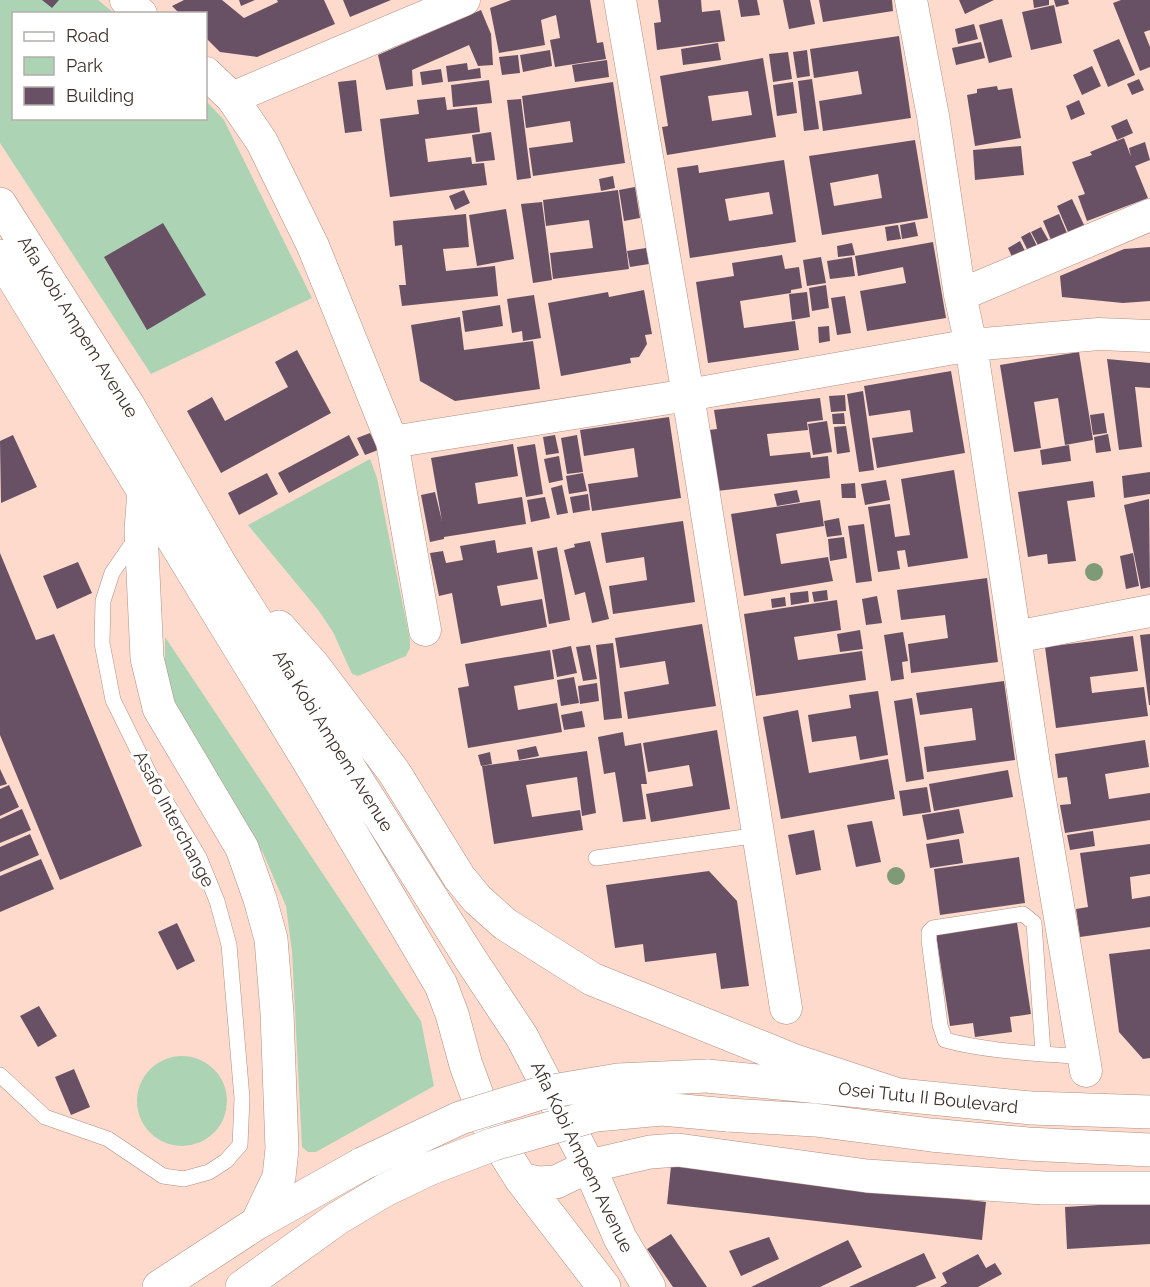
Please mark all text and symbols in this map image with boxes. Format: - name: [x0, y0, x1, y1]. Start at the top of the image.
- legend: [12, 12, 207, 120]
- text: Road: [66, 25, 109, 46]
- text: Park: [66, 55, 103, 76]
- text: Building: [66, 85, 134, 106]
- street label: Afia Kobi Ampem Avenue: [14, 232, 143, 422]
- street label: Afia Kobi Ampem Avenue: [269, 646, 398, 836]
- street label: Asafo Interchange: [130, 747, 219, 891]
- street label: Afia Kobi Ampem Avenue: [527, 1058, 638, 1256]
- street label: Osei Tutu II Boulevard: [837, 1078, 1019, 1117]

